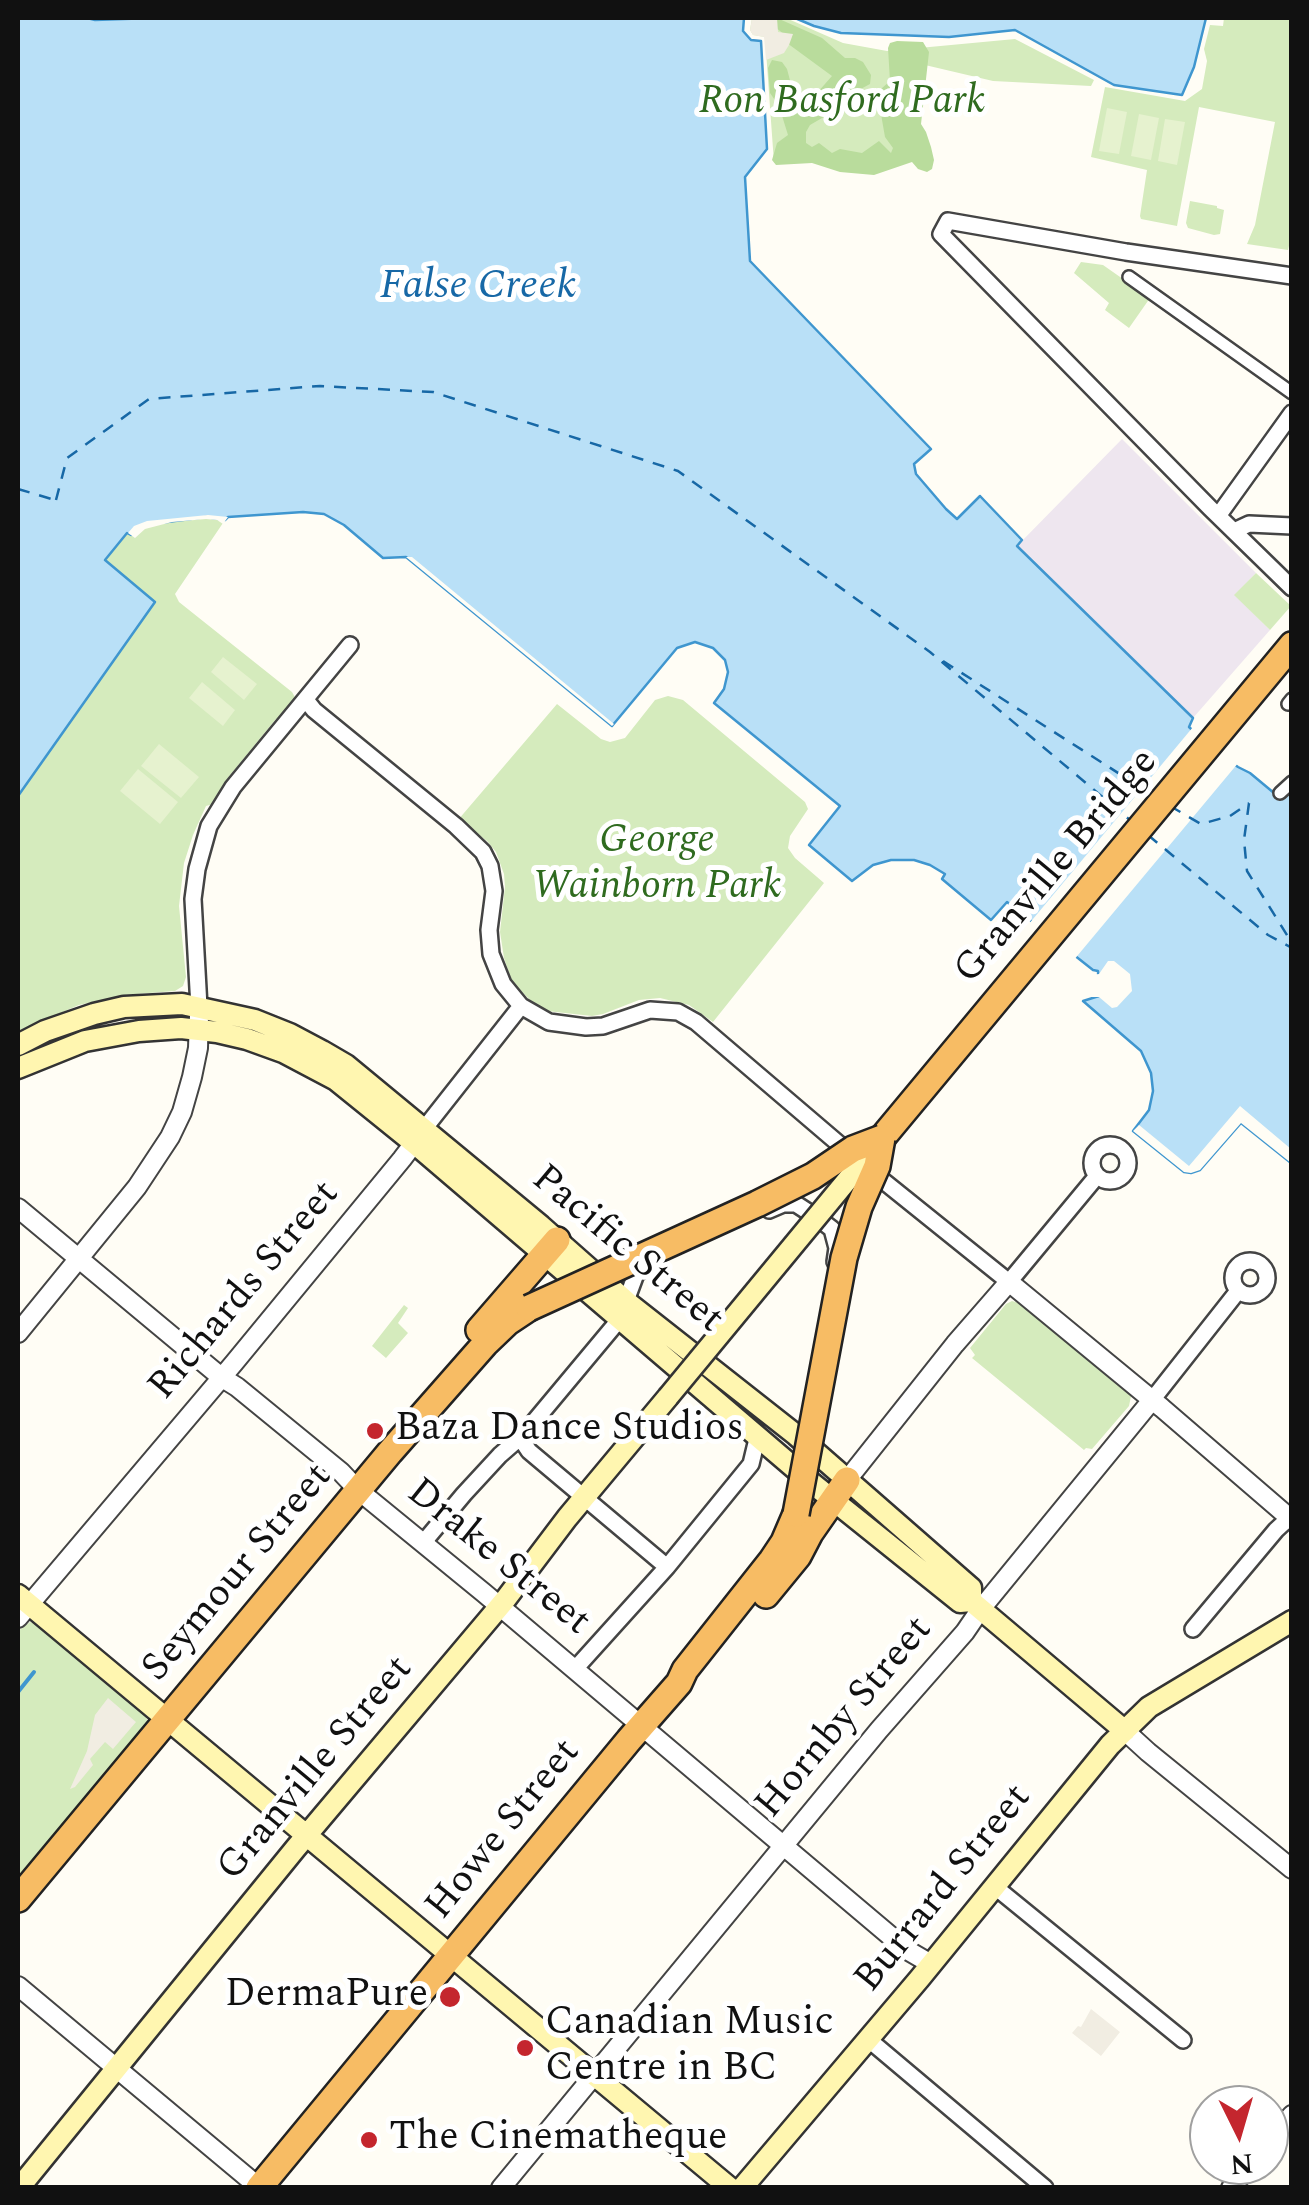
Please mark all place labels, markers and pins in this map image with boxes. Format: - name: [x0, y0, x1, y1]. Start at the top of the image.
- place label: Baza Dance Studios: [395, 1407, 744, 1455]
- marker: Baza Dance Studios: [364, 1420, 386, 1442]
- place label: DermaPure: [225, 1973, 428, 2021]
- marker: DermaPure: [437, 1984, 463, 2010]
- place label: Canadian Music Centre in BC: [545, 2001, 834, 2095]
- marker: Canadian Music Centre in BC: [514, 2037, 536, 2059]
- place label: The Cinematheque: [389, 2116, 727, 2164]
- marker: The Cinematheque: [358, 2129, 380, 2151]

